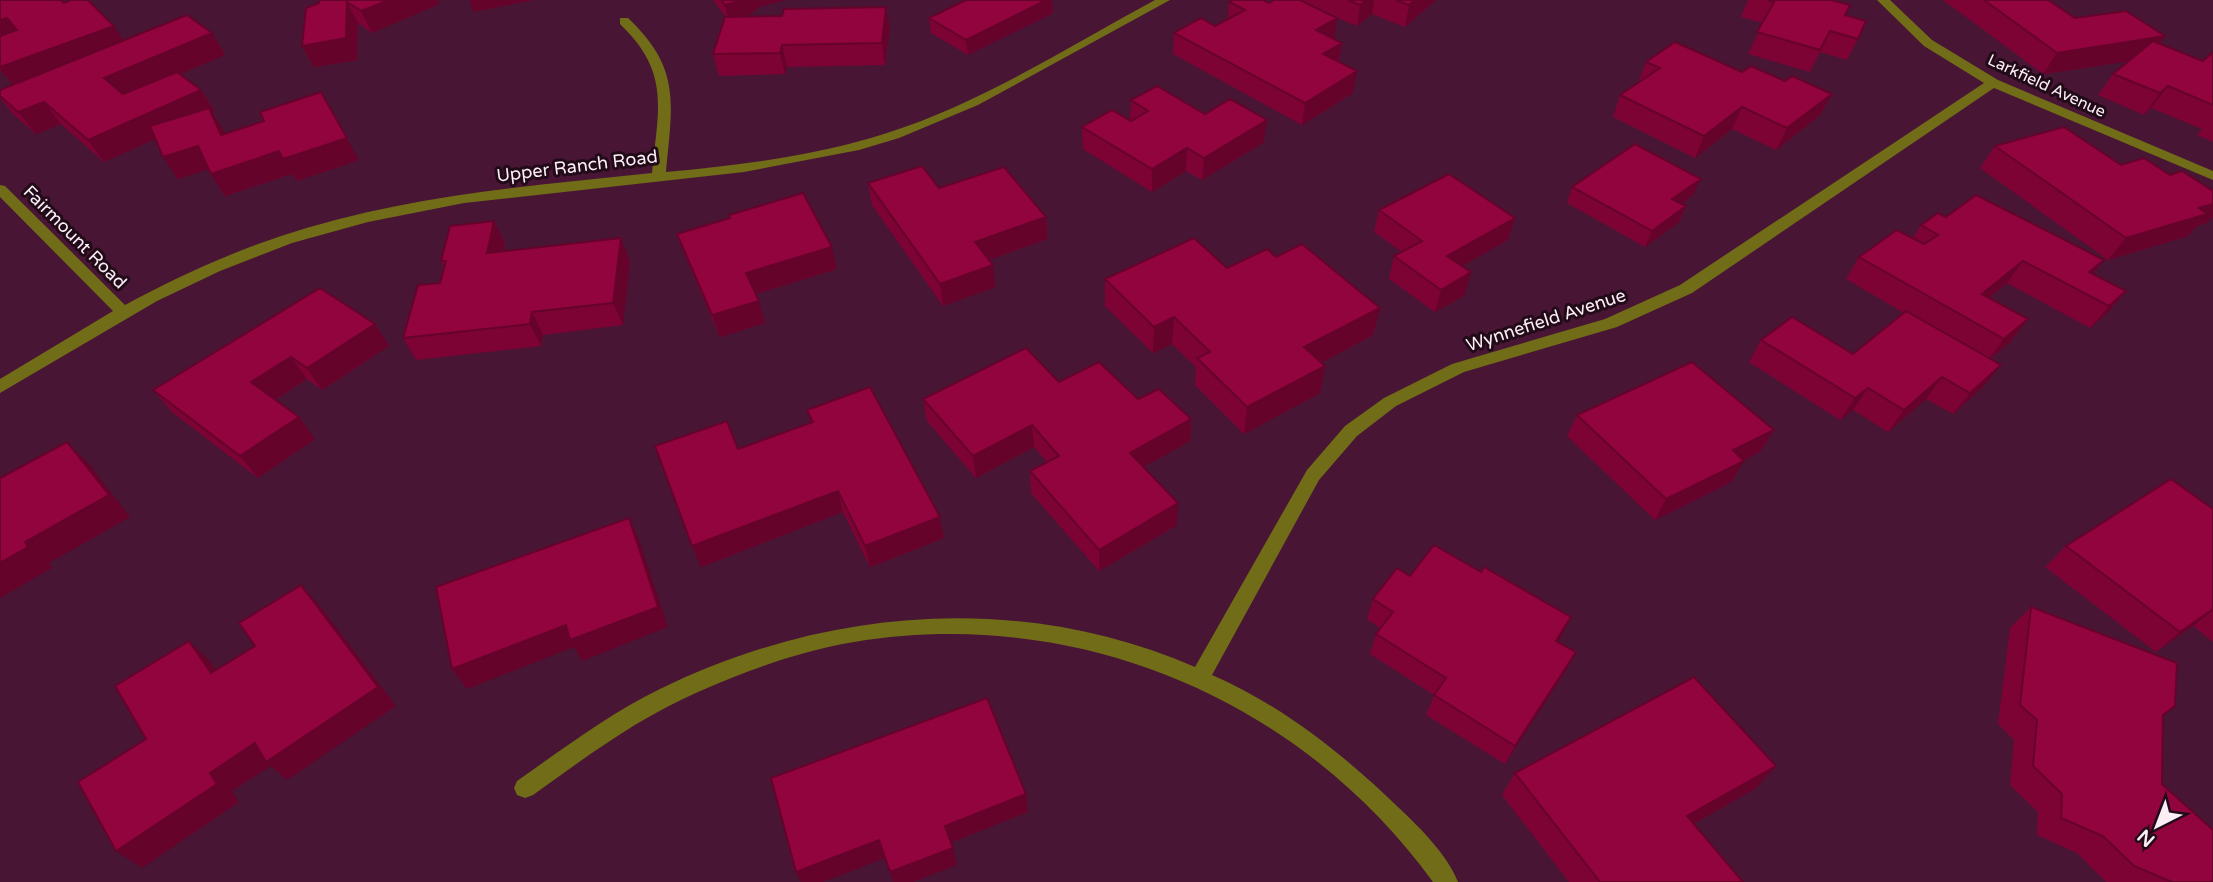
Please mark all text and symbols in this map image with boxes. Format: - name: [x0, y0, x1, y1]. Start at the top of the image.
- street label: Larkfield Avenue: [1984, 50, 2109, 122]
- street label: Upper Ranch Road: [495, 145, 659, 187]
- street label: Fairmount Road: [19, 181, 131, 293]
- street label: Wynnefield Avenue: [1463, 284, 1629, 356]
- north arrow: [2122, 791, 2192, 861]
- text: N: [2133, 825, 2159, 851]

